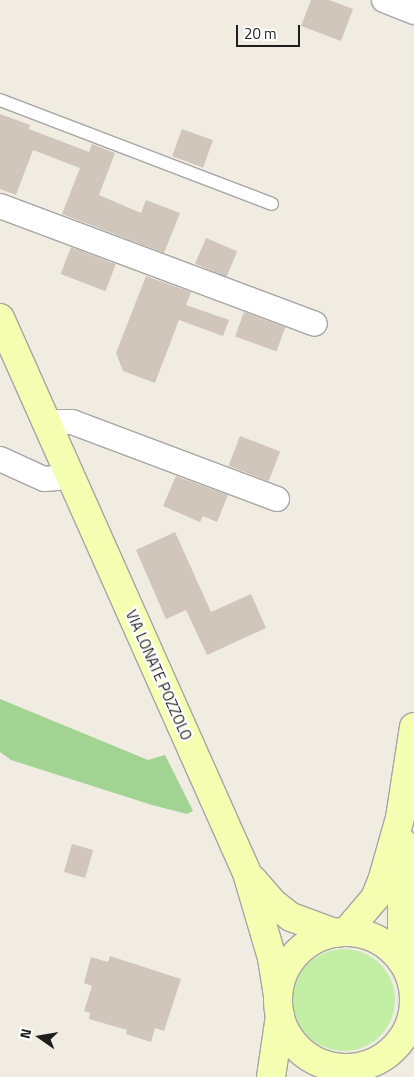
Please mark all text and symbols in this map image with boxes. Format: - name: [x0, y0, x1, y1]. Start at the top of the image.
- scale bar: [239, 15, 303, 47]
- text: 20 m: [244, 22, 277, 45]
- street label: VIA LONATE POZZOLO: [122, 607, 196, 743]
- north arrow: [15, 1012, 65, 1062]
- text: N: [14, 1026, 36, 1041]

